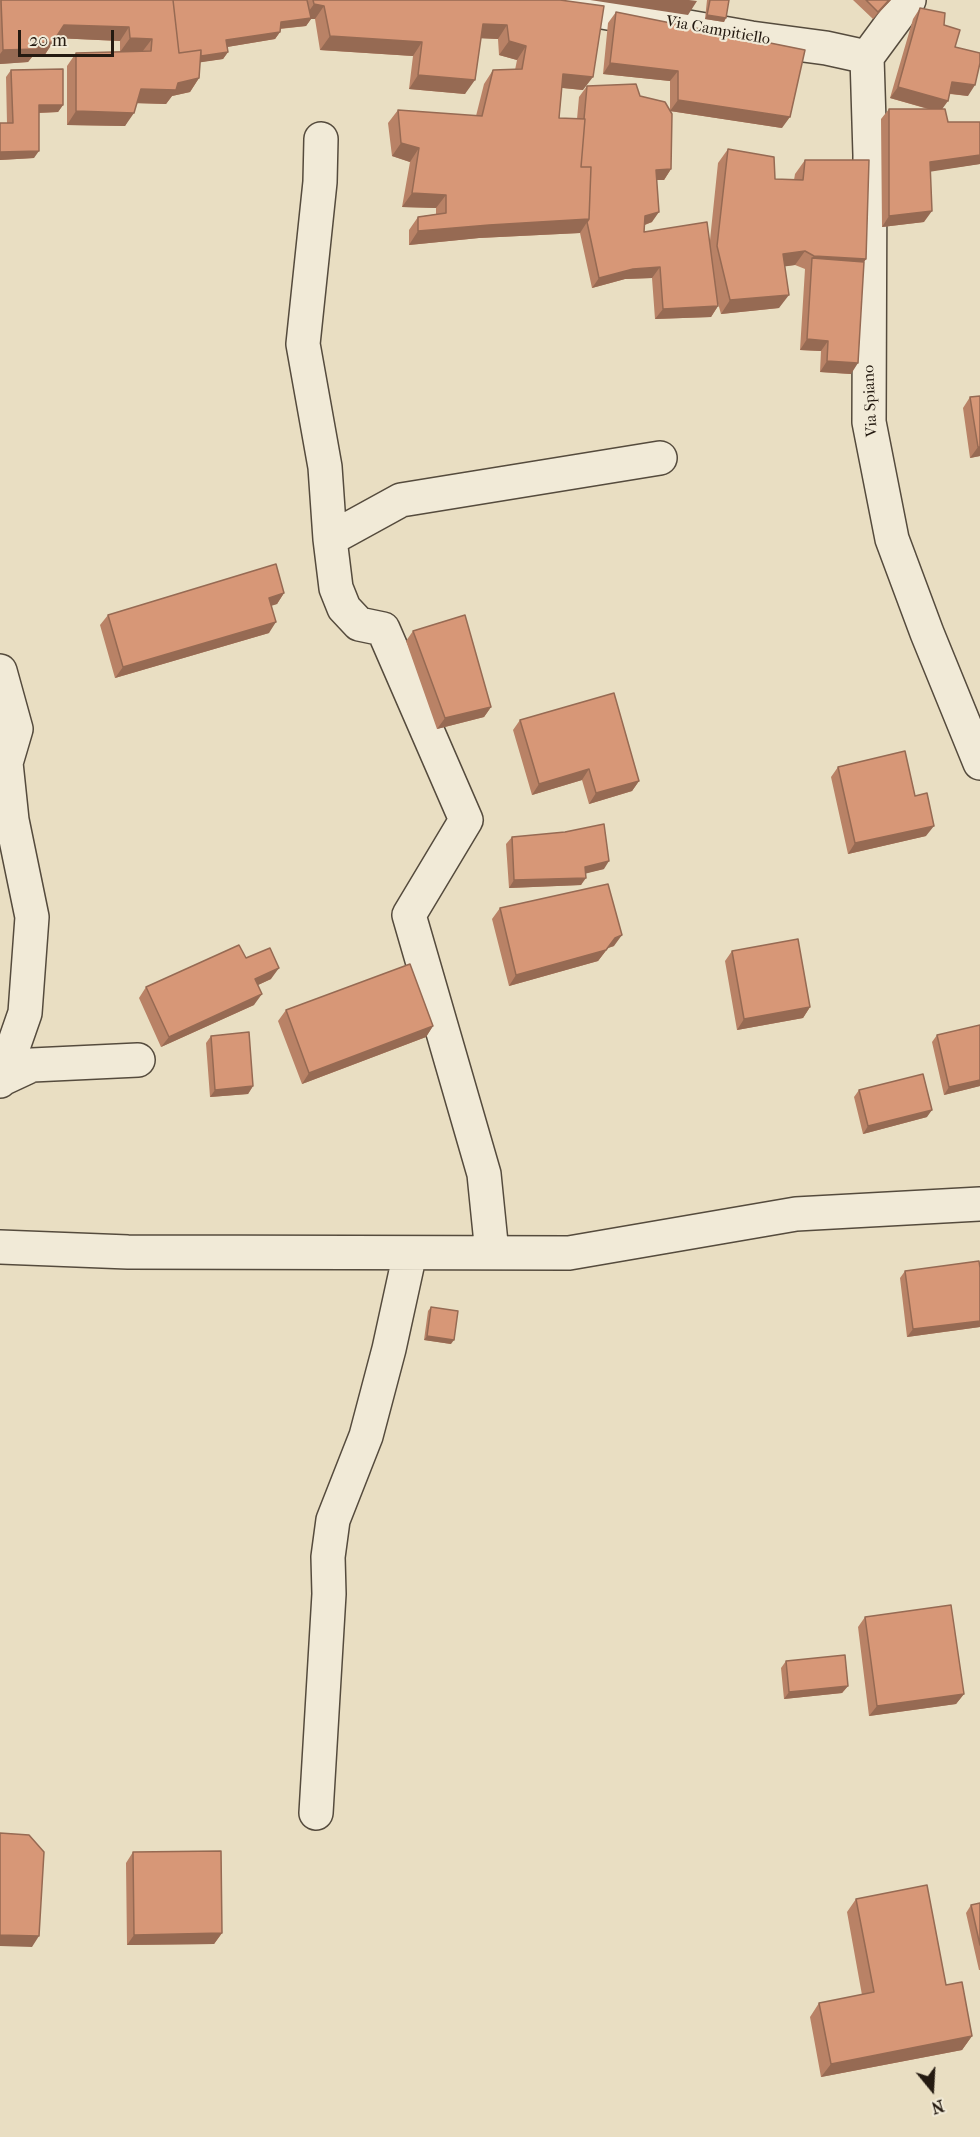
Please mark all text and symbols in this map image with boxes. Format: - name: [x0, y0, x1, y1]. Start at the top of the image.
- street label: Via Campitiello: [664, 12, 772, 50]
- scale bar: [21, 18, 117, 56]
- text: 20 m: [29, 30, 67, 51]
- street label: Via Spiano: [860, 364, 882, 438]
- north arrow: [902, 2059, 962, 2119]
- text: N: [929, 2096, 946, 2118]

